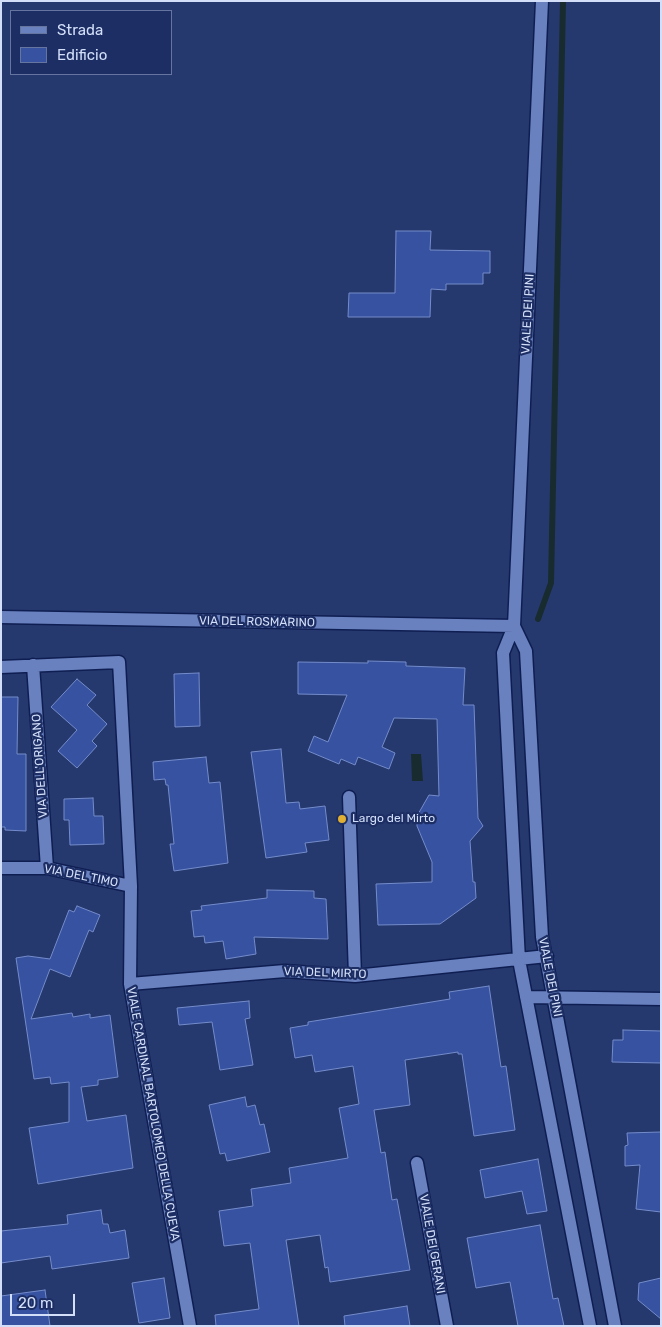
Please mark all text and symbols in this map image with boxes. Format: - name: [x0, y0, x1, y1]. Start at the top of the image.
- legend: [10, 10, 172, 75]
- text: Strada: [57, 21, 103, 39]
- text: Edificio: [57, 46, 107, 64]
- street label: VIALE DEI PINI: [519, 273, 537, 355]
- street label: VIA DEL ROSMARINO: [199, 614, 315, 630]
- street label: VIA DELL'ORIGANO: [29, 713, 51, 819]
- place label: Largo del Mirto: [352, 812, 435, 826]
- marker: Largo del Mirto: [336, 813, 348, 825]
- street label: VIA DEL TIMO: [43, 862, 119, 890]
- street label: VIALE DEI PINI: [535, 936, 565, 1018]
- street label: VIA DEL MIRTO: [283, 964, 367, 982]
- street label: VIALE CARDINAL BARTOLOMEO DELLA CUEVA: [124, 986, 182, 1242]
- street label: VIALE DEI GERANI: [416, 1193, 448, 1295]
- scale bar: [12, 1284, 78, 1316]
- text: 20 m: [18, 1294, 53, 1312]

